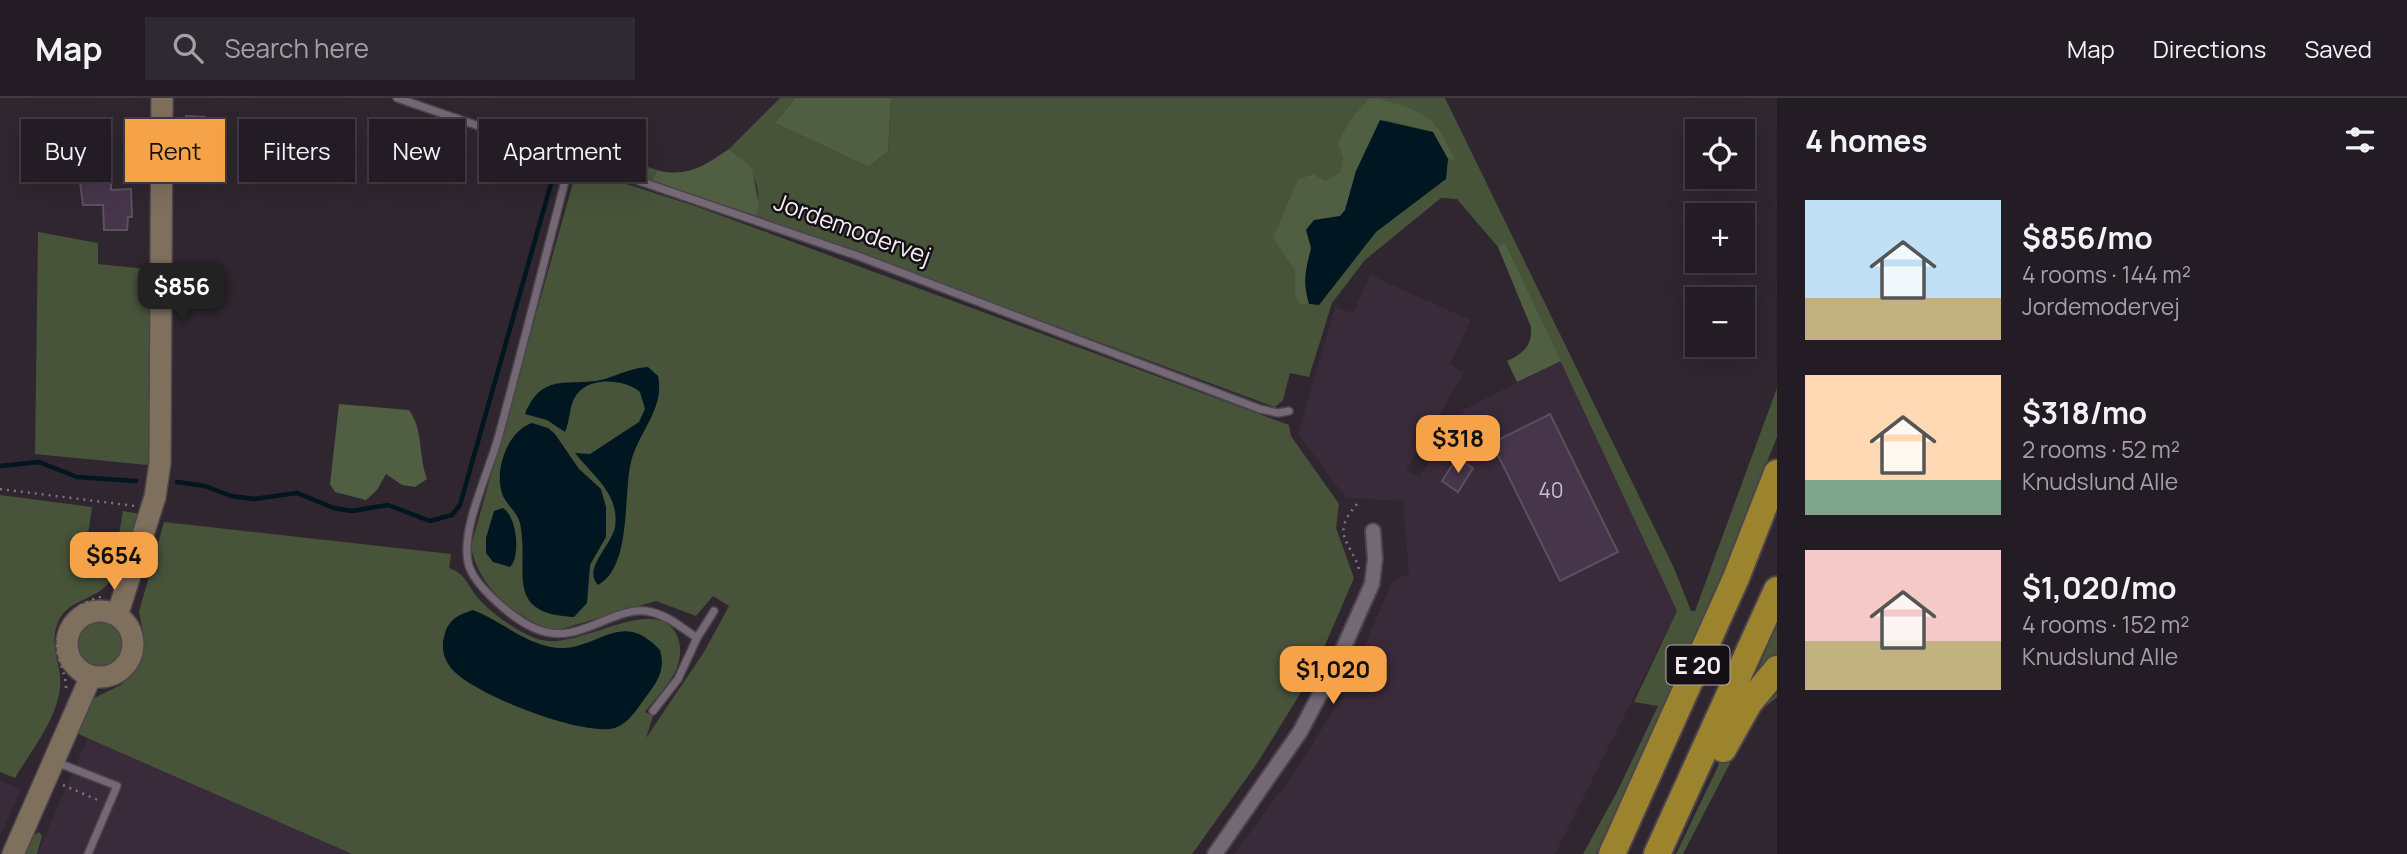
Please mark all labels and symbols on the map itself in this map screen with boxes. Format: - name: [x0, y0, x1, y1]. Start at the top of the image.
- street label: Jordemodervej: [770, 184, 936, 272]
- pin: $856: [141, 264, 223, 323]
- pin: $318: [1417, 416, 1499, 475]
- house number: 40: [1538, 476, 1564, 504]
- pin: $654: [73, 532, 155, 592]
- pin: $1,020: [1276, 646, 1390, 706]
- road number: E 20: [1666, 646, 1730, 684]

